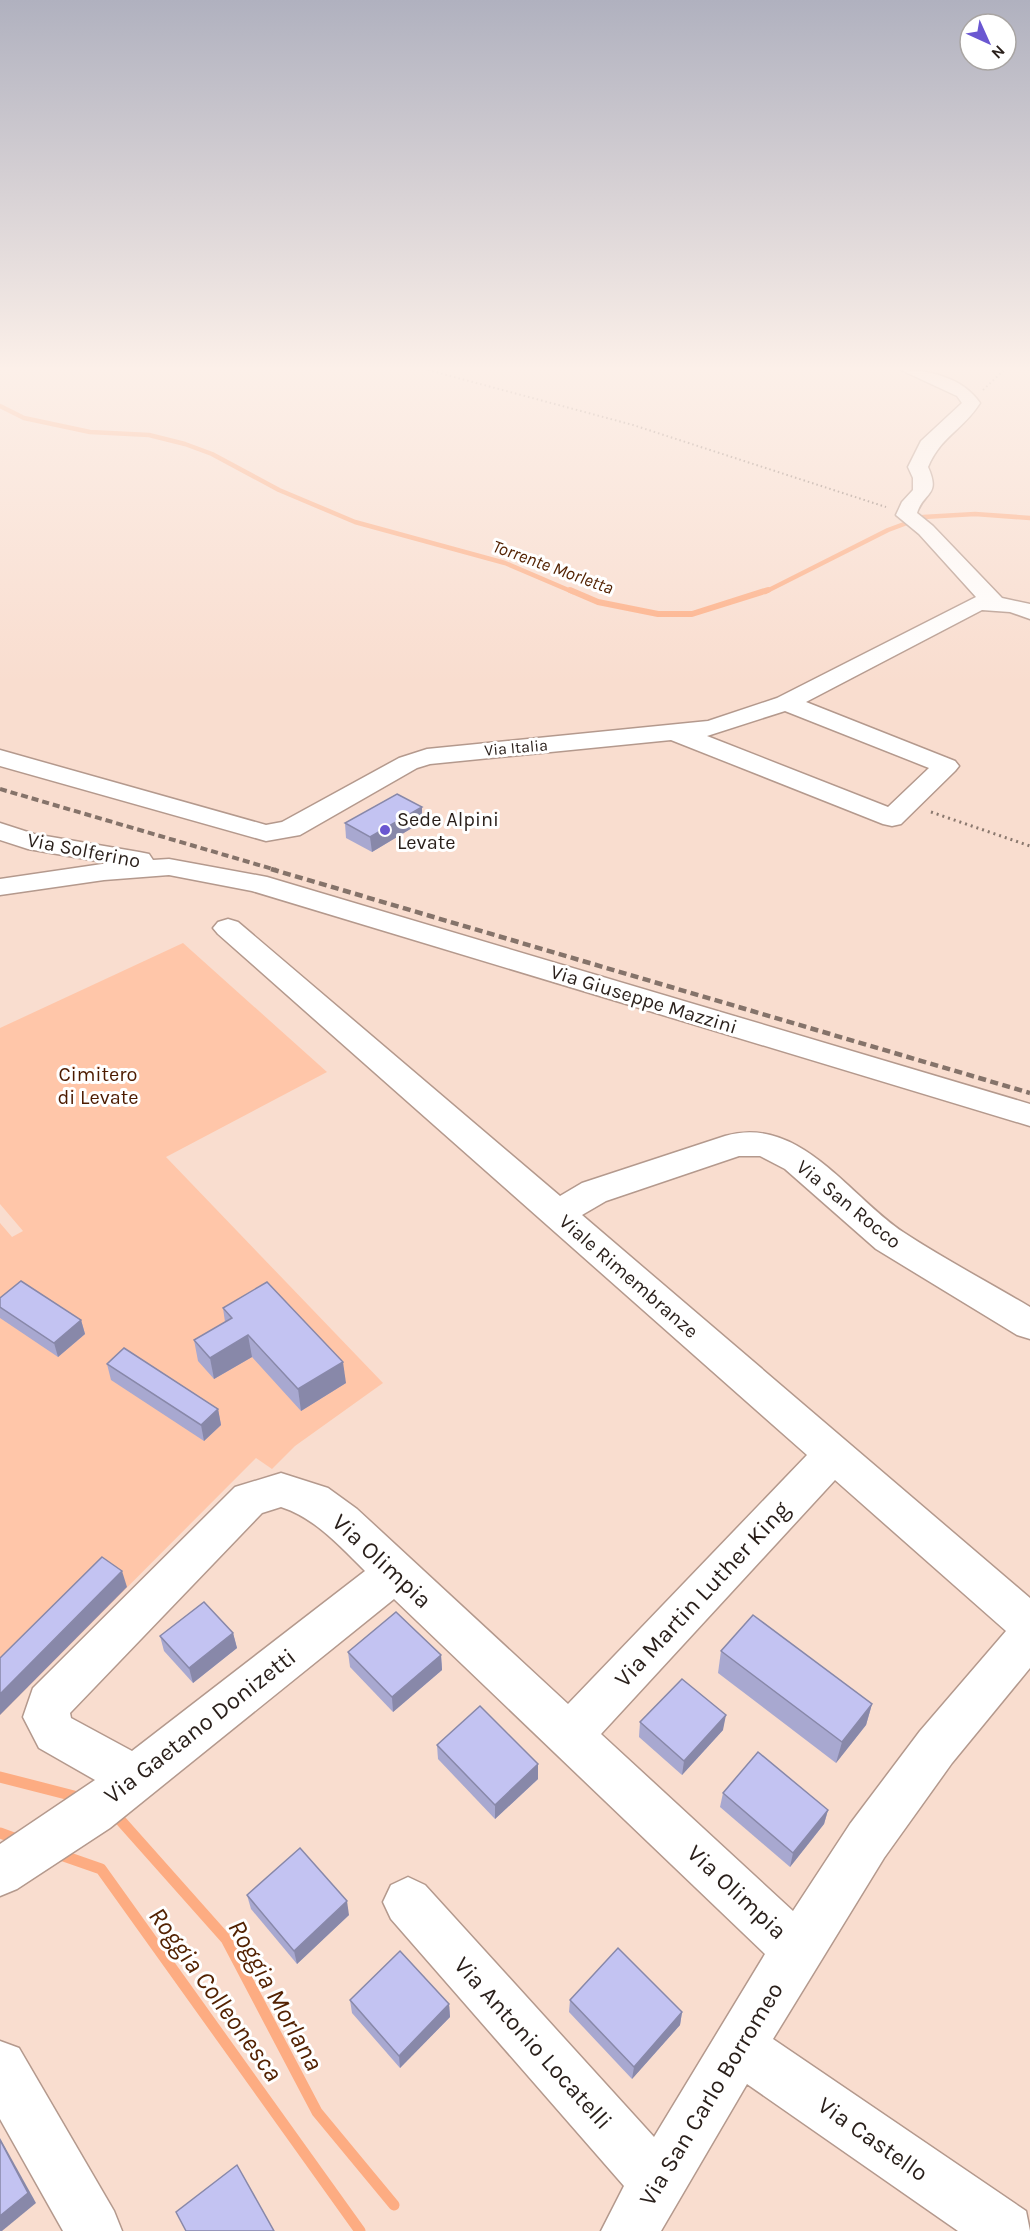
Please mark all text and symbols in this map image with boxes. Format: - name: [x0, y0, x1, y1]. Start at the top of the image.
- north arrow: [958, 12, 1018, 72]
- text: N: [987, 41, 1009, 63]
- water label: Torrente Morletta: [489, 535, 617, 599]
- street label: Via Italia: [483, 735, 549, 760]
- place label: Sede Alpini Levate: [397, 808, 499, 854]
- marker: Sede Alpini Levate: [378, 823, 392, 837]
- street label: Via Solferino: [25, 828, 142, 873]
- street label: Via Giuseppe Mazzini: [548, 960, 740, 1039]
- park label: Cimitero di Levate: [57, 1063, 139, 1109]
- street label: Via San Rocco: [792, 1155, 906, 1253]
- street label: Viale Rimembranze: [554, 1210, 703, 1343]
- street label: Via Martin Luther King: [609, 1495, 796, 1693]
- street label: Via Olimpia: [326, 1508, 438, 1614]
- street label: Via Gaetano Donizetti: [99, 1642, 301, 1810]
- street label: Via Olimpia: [681, 1839, 793, 1945]
- water label: Roggia Colleonesca: [142, 1901, 289, 2087]
- water label: Roggia Morlana: [221, 1914, 330, 2076]
- street label: Via Antonio Locatelli: [448, 1951, 618, 2135]
- street label: Via San Carlo Borromeo: [633, 1977, 789, 2211]
- street label: Via Castello: [813, 2091, 933, 2187]

